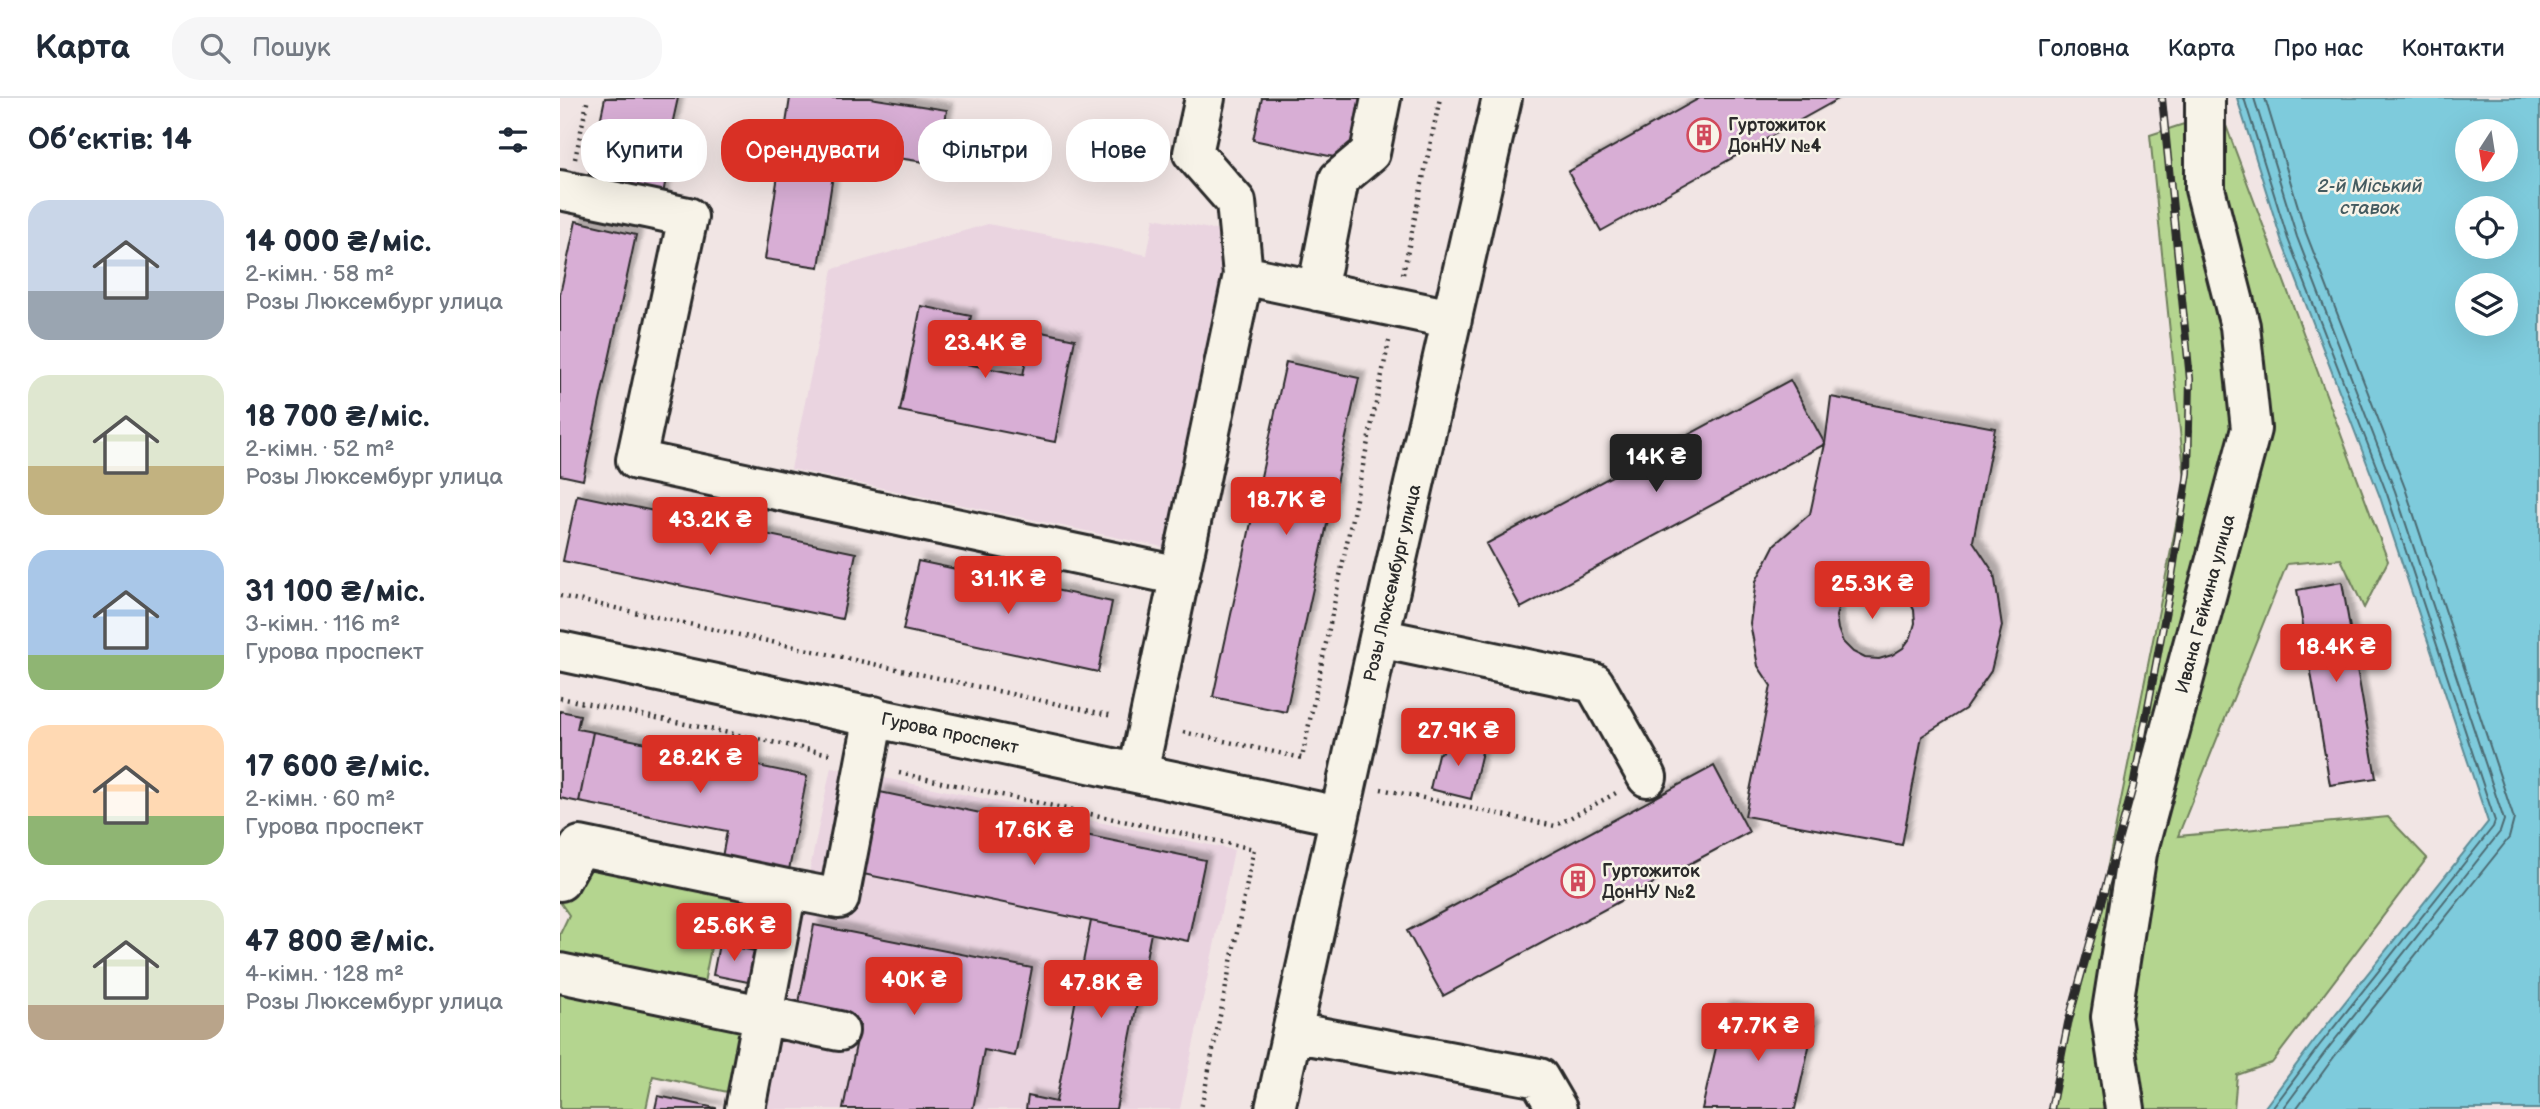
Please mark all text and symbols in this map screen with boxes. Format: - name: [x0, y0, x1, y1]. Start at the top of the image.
- search box: [172, 17, 662, 80]
- text: Карта: [35, 28, 130, 68]
- icon: search: [196, 29, 234, 67]
- text: Пошук: [252, 33, 331, 64]
- text: Головна: [2038, 34, 2130, 63]
- text: Карта: [2168, 34, 2235, 63]
- text: Про нас: [2273, 34, 2363, 63]
- text: Контакти: [2401, 34, 2505, 63]
- place label: Гуртожиток ДонНУ №4: [1728, 115, 1826, 157]
- building icon: Гуртожиток ДонНУ №4: [1685, 116, 1723, 154]
- chip: Купити: [581, 119, 707, 182]
- chip: Орендувати: [721, 119, 904, 182]
- chip: Фільтри: [918, 119, 1052, 182]
- chip: Нове: [1066, 119, 1170, 182]
- north arrow: [2455, 119, 2518, 182]
- map controls: [2455, 119, 2518, 336]
- icon: filters: [494, 121, 532, 159]
- text: Об’єктів: 14: [28, 122, 192, 158]
- water label: 2-й Міський ставок: [2318, 175, 2422, 220]
- button: locate: [2455, 196, 2518, 259]
- text: 14 000 ₴/міс.: [245, 224, 431, 260]
- icon: home: [84, 228, 168, 312]
- text: 2-кімн. · 58 m²: [245, 260, 394, 288]
- button: layers: [2455, 273, 2518, 336]
- text: Розы Люксембург улица: [245, 288, 503, 316]
- pin: 23.4K ₴: [920, 320, 1050, 380]
- text: 23.4K ₴: [944, 329, 1026, 357]
- text: 18 700 ₴/міс.: [245, 399, 430, 435]
- icon: home: [84, 403, 168, 487]
- pin: 14K ₴: [1607, 434, 1705, 494]
- text: 2-кімн. · 52 m²: [245, 435, 394, 463]
- text: 14K ₴: [1626, 443, 1686, 471]
- text: Розы Люксембург улица: [245, 463, 503, 491]
- pin: 18.7K ₴: [1221, 478, 1351, 537]
- street label: Розы Люксембург улица: [1360, 482, 1426, 684]
- text: 18.7K ₴: [1247, 486, 1325, 514]
- pin: 43.2K ₴: [645, 498, 775, 557]
- text: 43.2K ₴: [668, 506, 752, 534]
- street label: Ивана Гейкина улица: [2171, 512, 2240, 696]
- pin: 31.1K ₴: [943, 556, 1073, 616]
- pin: 25.3K ₴: [1807, 561, 1937, 621]
- text: 31.1K ₴: [970, 565, 1046, 593]
- text: 25.3K ₴: [1831, 570, 1913, 598]
- text: 31 100 ₴/міс.: [245, 574, 425, 610]
- icon: home: [84, 578, 168, 662]
- text: 3-кімн. · 116 m²: [245, 610, 400, 638]
- pin: 18.4K ₴: [2271, 624, 2401, 684]
- text: 18.4K ₴: [2296, 633, 2376, 661]
- text: Гурова проспект: [245, 638, 424, 666]
- pin: 27.9K ₴: [1393, 708, 1523, 768]
- street label: Гурова проспект: [879, 709, 1021, 758]
- text: 27.9K ₴: [1417, 717, 1499, 745]
- pin: 28.2K ₴: [635, 736, 765, 795]
- text: 28.2K ₴: [658, 744, 742, 772]
- text: 17 600 ₴/міс.: [245, 749, 430, 785]
- icon: home: [84, 753, 168, 837]
- text: 2-кімн. · 60 m²: [245, 785, 395, 813]
- pin: 17.6K ₴: [969, 808, 1099, 867]
- text: Гурова проспект: [245, 813, 424, 841]
- text: 17.6K ₴: [995, 816, 1073, 844]
- place label: Гуртожиток ДонНУ №2: [1602, 861, 1700, 903]
- building icon: Гуртожиток ДонНУ №2: [1559, 862, 1597, 900]
- pin: 25.6K ₴: [669, 904, 799, 963]
- text: 25.6K ₴: [692, 912, 776, 940]
- text: 47 800 ₴/міс.: [245, 924, 435, 960]
- icon: home: [84, 928, 168, 1012]
- pin: 40K ₴: [865, 958, 963, 1017]
- text: 4-кімн. · 128 m²: [245, 960, 404, 988]
- pin: 47.8K ₴: [1036, 960, 1166, 1020]
- text: 40K ₴: [881, 966, 947, 994]
- text: 47.8K ₴: [1060, 969, 1142, 997]
- text: Розы Люксембург улица: [245, 988, 503, 1016]
- pin: 47.7K ₴: [1693, 1004, 1823, 1063]
- text: 47.7K ₴: [1717, 1012, 1799, 1040]

